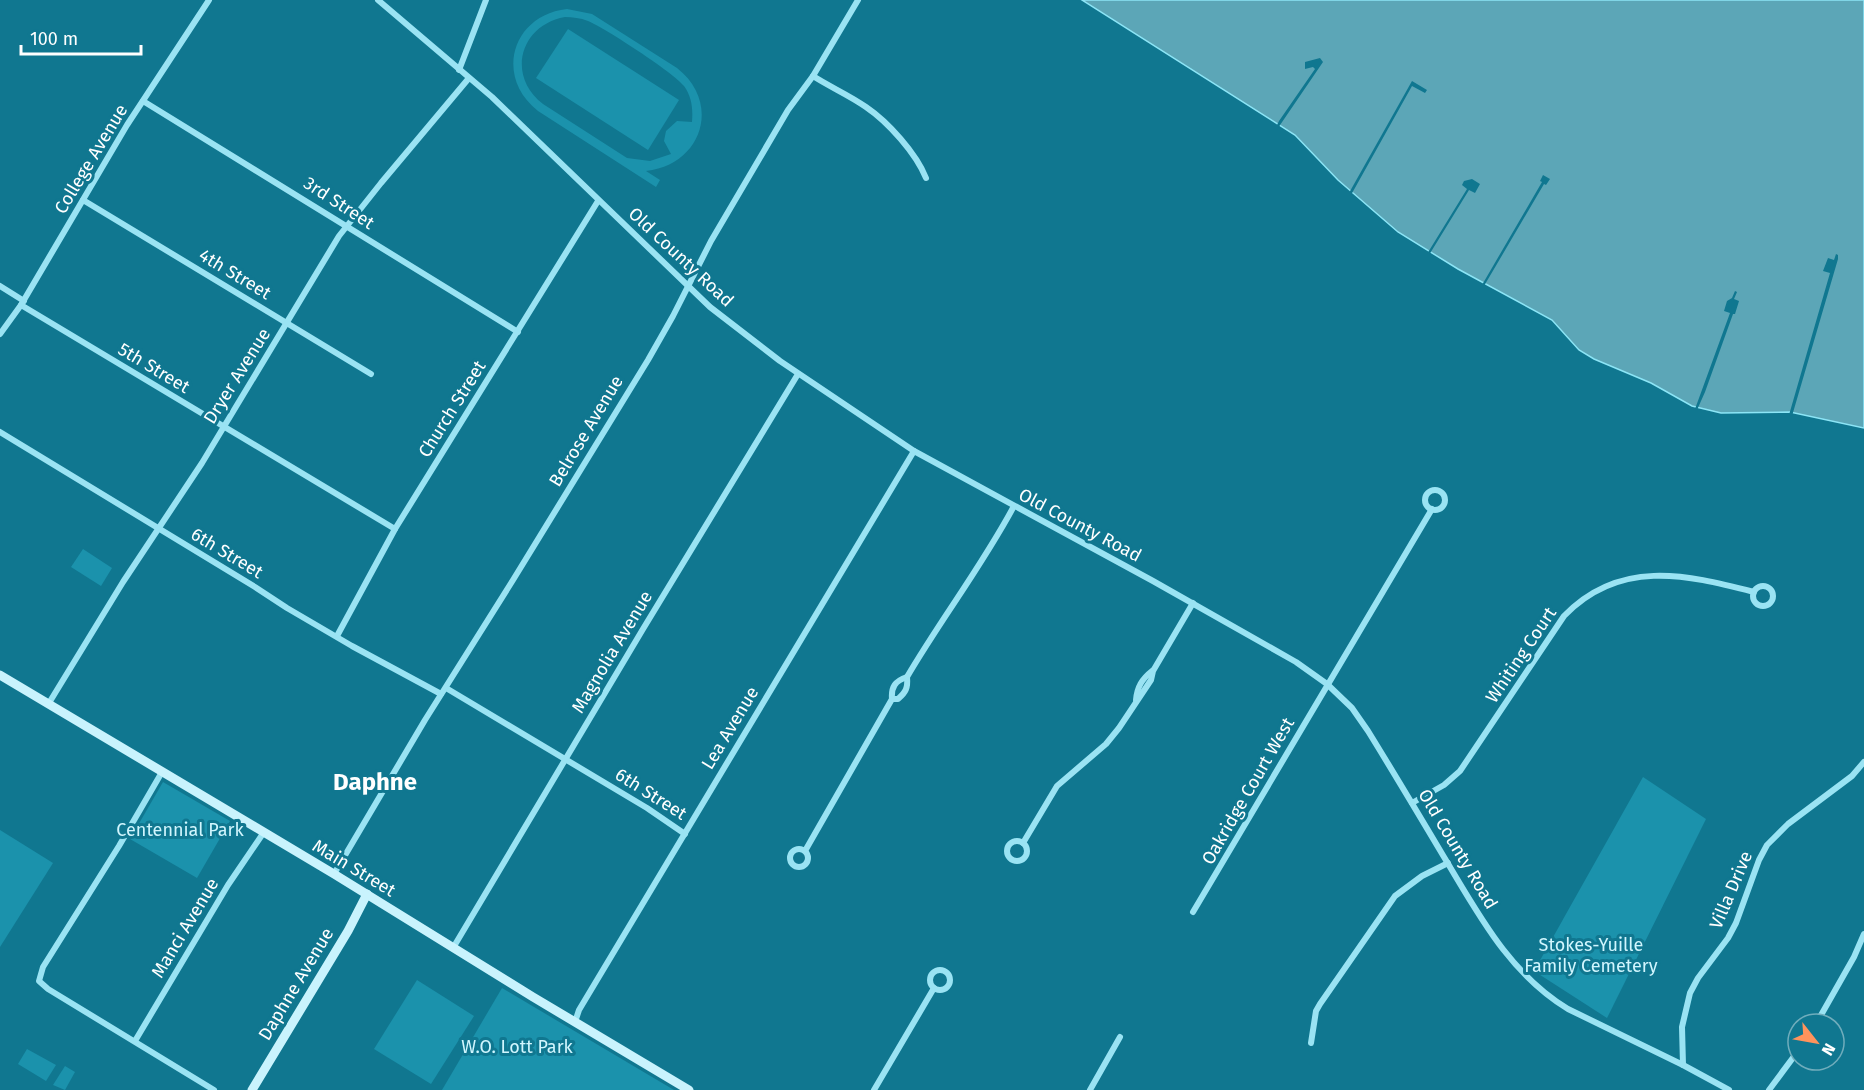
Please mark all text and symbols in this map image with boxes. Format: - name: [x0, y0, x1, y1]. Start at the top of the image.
- scale bar: [21, 18, 141, 56]
- text: 100 m: [30, 28, 78, 50]
- street label: College Avenue: [50, 100, 132, 218]
- street label: 3rd Street: [300, 172, 379, 234]
- street label: Old County Road: [624, 203, 738, 311]
- street label: 4th Street: [195, 244, 275, 304]
- street label: Dryer Avenue: [199, 324, 275, 428]
- street label: 5th Street: [114, 338, 194, 398]
- street label: Church Street: [414, 356, 491, 462]
- street label: Belrose Avenue: [544, 371, 628, 491]
- street label: Old County Road: [1015, 483, 1145, 567]
- street label: 6th Street: [187, 523, 267, 583]
- street label: Magnolia Avenue: [567, 587, 657, 717]
- street label: Whiting Court: [1481, 602, 1561, 707]
- street label: Lea Avenue: [697, 683, 763, 773]
- street label: Oakridge Court West: [1197, 713, 1299, 868]
- street label: 6th Street: [611, 763, 691, 825]
- district label: Daphne: [333, 768, 417, 796]
- street label: Old County Road: [1414, 785, 1502, 913]
- park label: Centennial Park: [116, 819, 244, 841]
- street label: Main Street: [308, 835, 400, 902]
- street label: Villa Drive: [1705, 848, 1757, 932]
- street label: Manci Avenue: [147, 874, 223, 982]
- street label: Daphne Avenue: [254, 924, 338, 1044]
- park label: Stokes-Yuille Family Cemetery: [1524, 934, 1658, 977]
- north arrow: [1786, 1012, 1846, 1072]
- park label: W.O. Lott Park: [461, 1036, 574, 1058]
- text: N: [1818, 1040, 1839, 1059]

